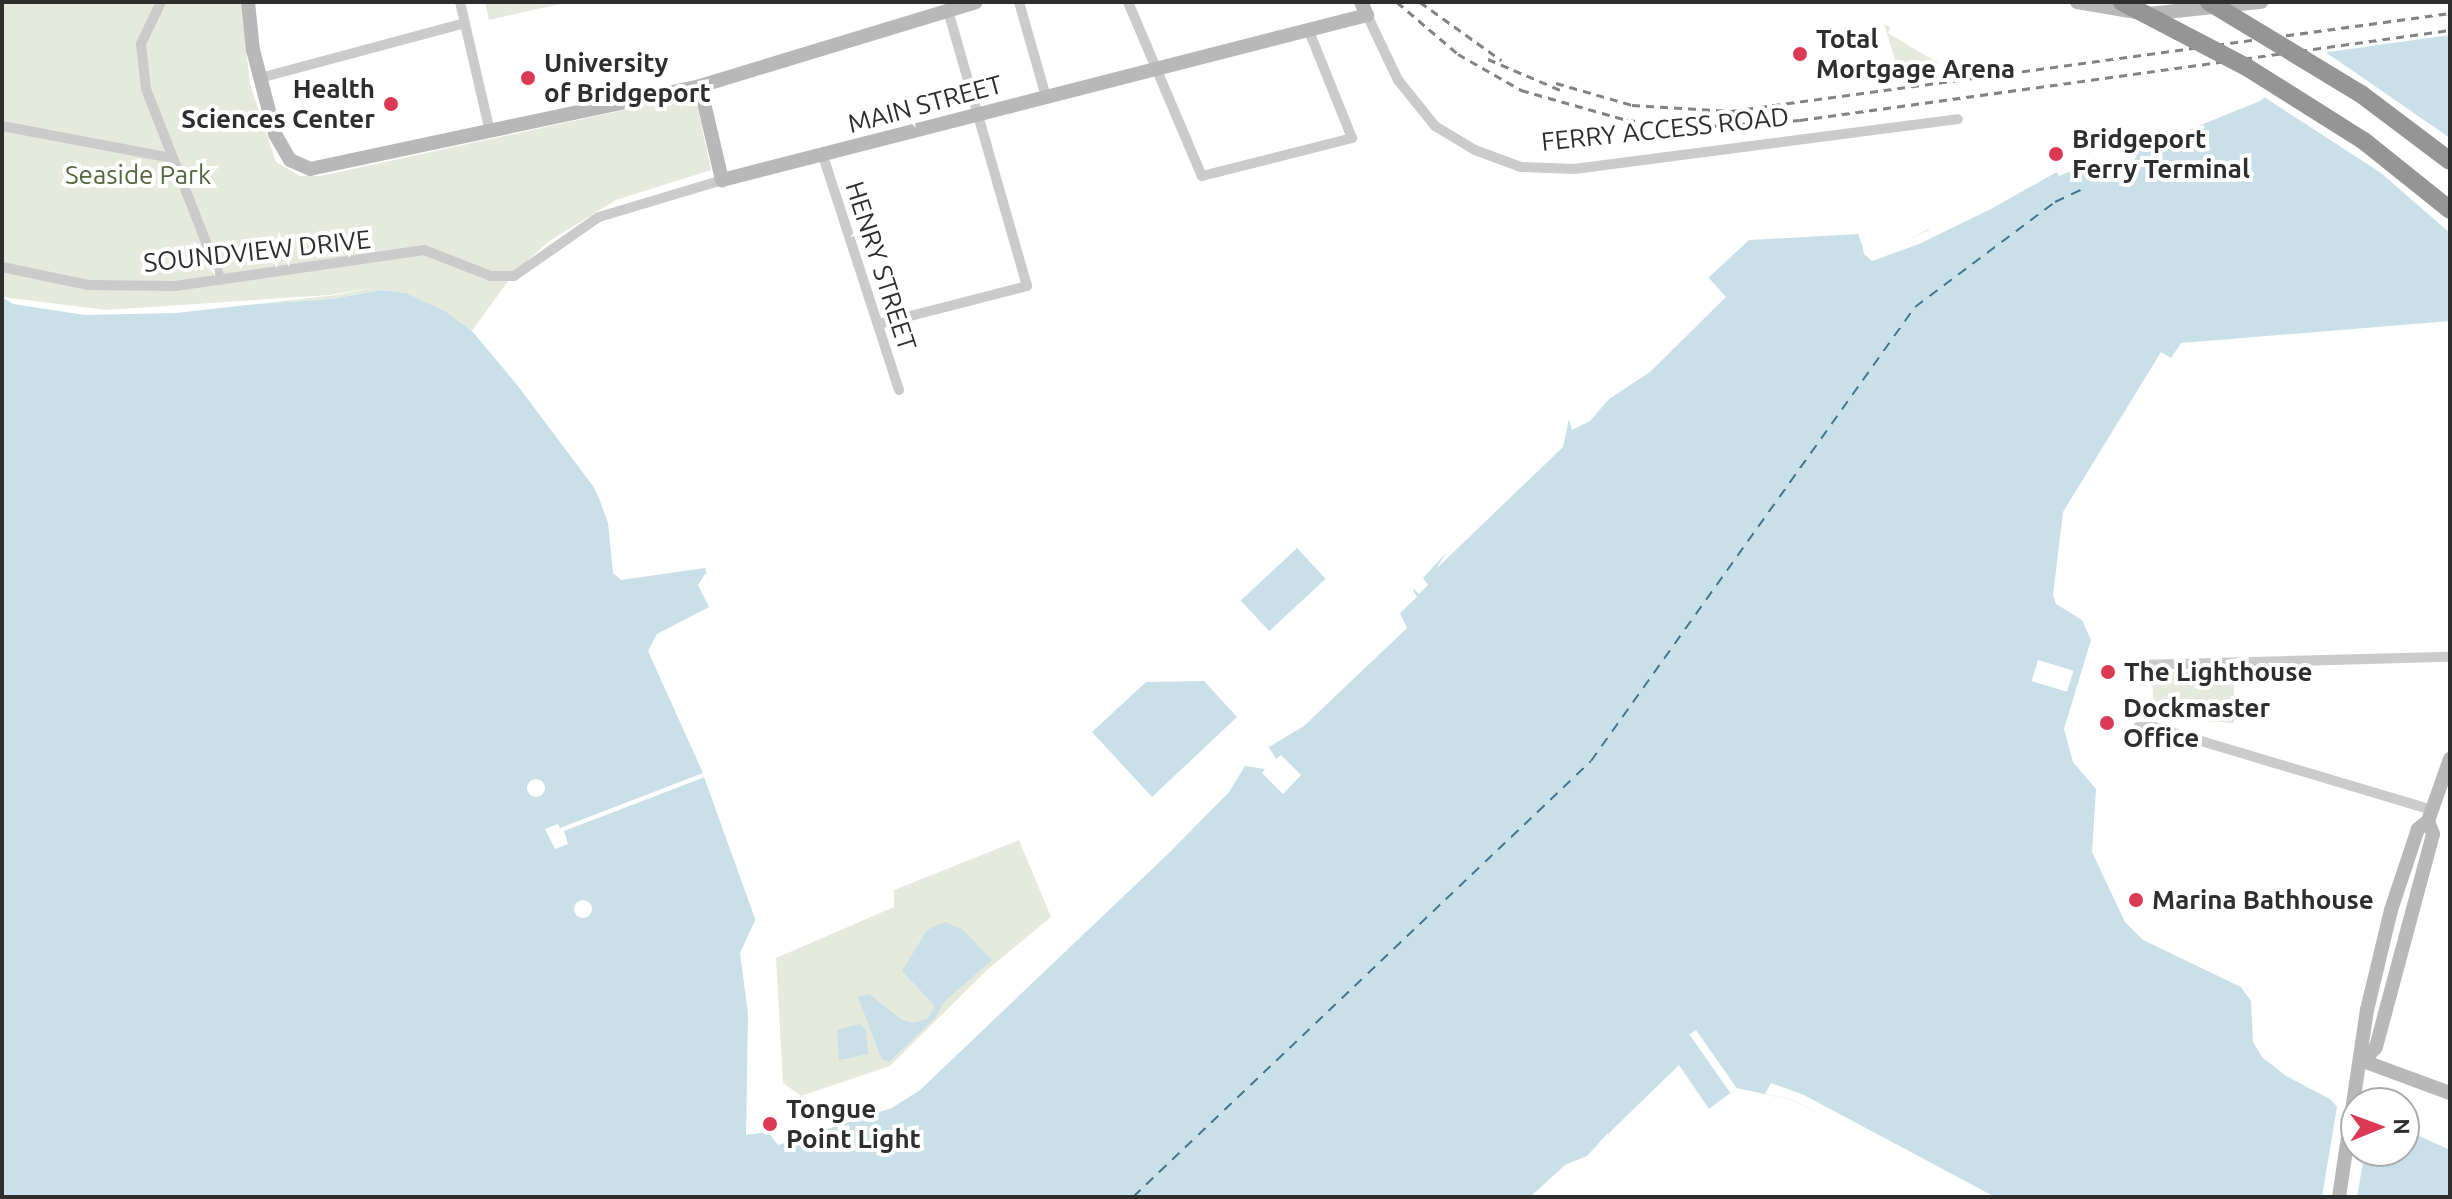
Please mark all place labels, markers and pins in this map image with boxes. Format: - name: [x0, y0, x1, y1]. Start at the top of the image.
- place label: Total Mortgage Arena: [1816, 23, 2015, 84]
- marker: Total Mortgage Arena: [1791, 45, 1809, 63]
- place label: University of Bridgeport: [544, 47, 711, 108]
- marker: University of Bridgeport: [519, 69, 537, 87]
- place label: Health Sciences Center: [181, 73, 375, 134]
- marker: Health Sciences Center: [382, 95, 400, 113]
- place label: Bridgeport Ferry Terminal: [2072, 123, 2250, 184]
- marker: Bridgeport Ferry Terminal: [2047, 145, 2065, 163]
- place label: The Lighthouse: [2124, 656, 2313, 688]
- marker: The Lighthouse: [2099, 663, 2117, 681]
- place label: Dockmaster Office: [2123, 692, 2270, 754]
- marker: Dockmaster Office: [2098, 714, 2116, 732]
- place label: Marina Bathhouse: [2152, 884, 2374, 916]
- marker: Marina Bathhouse: [2127, 891, 2145, 909]
- place label: Tongue Point Light: [786, 1093, 921, 1154]
- marker: Tongue Point Light: [761, 1115, 779, 1133]

